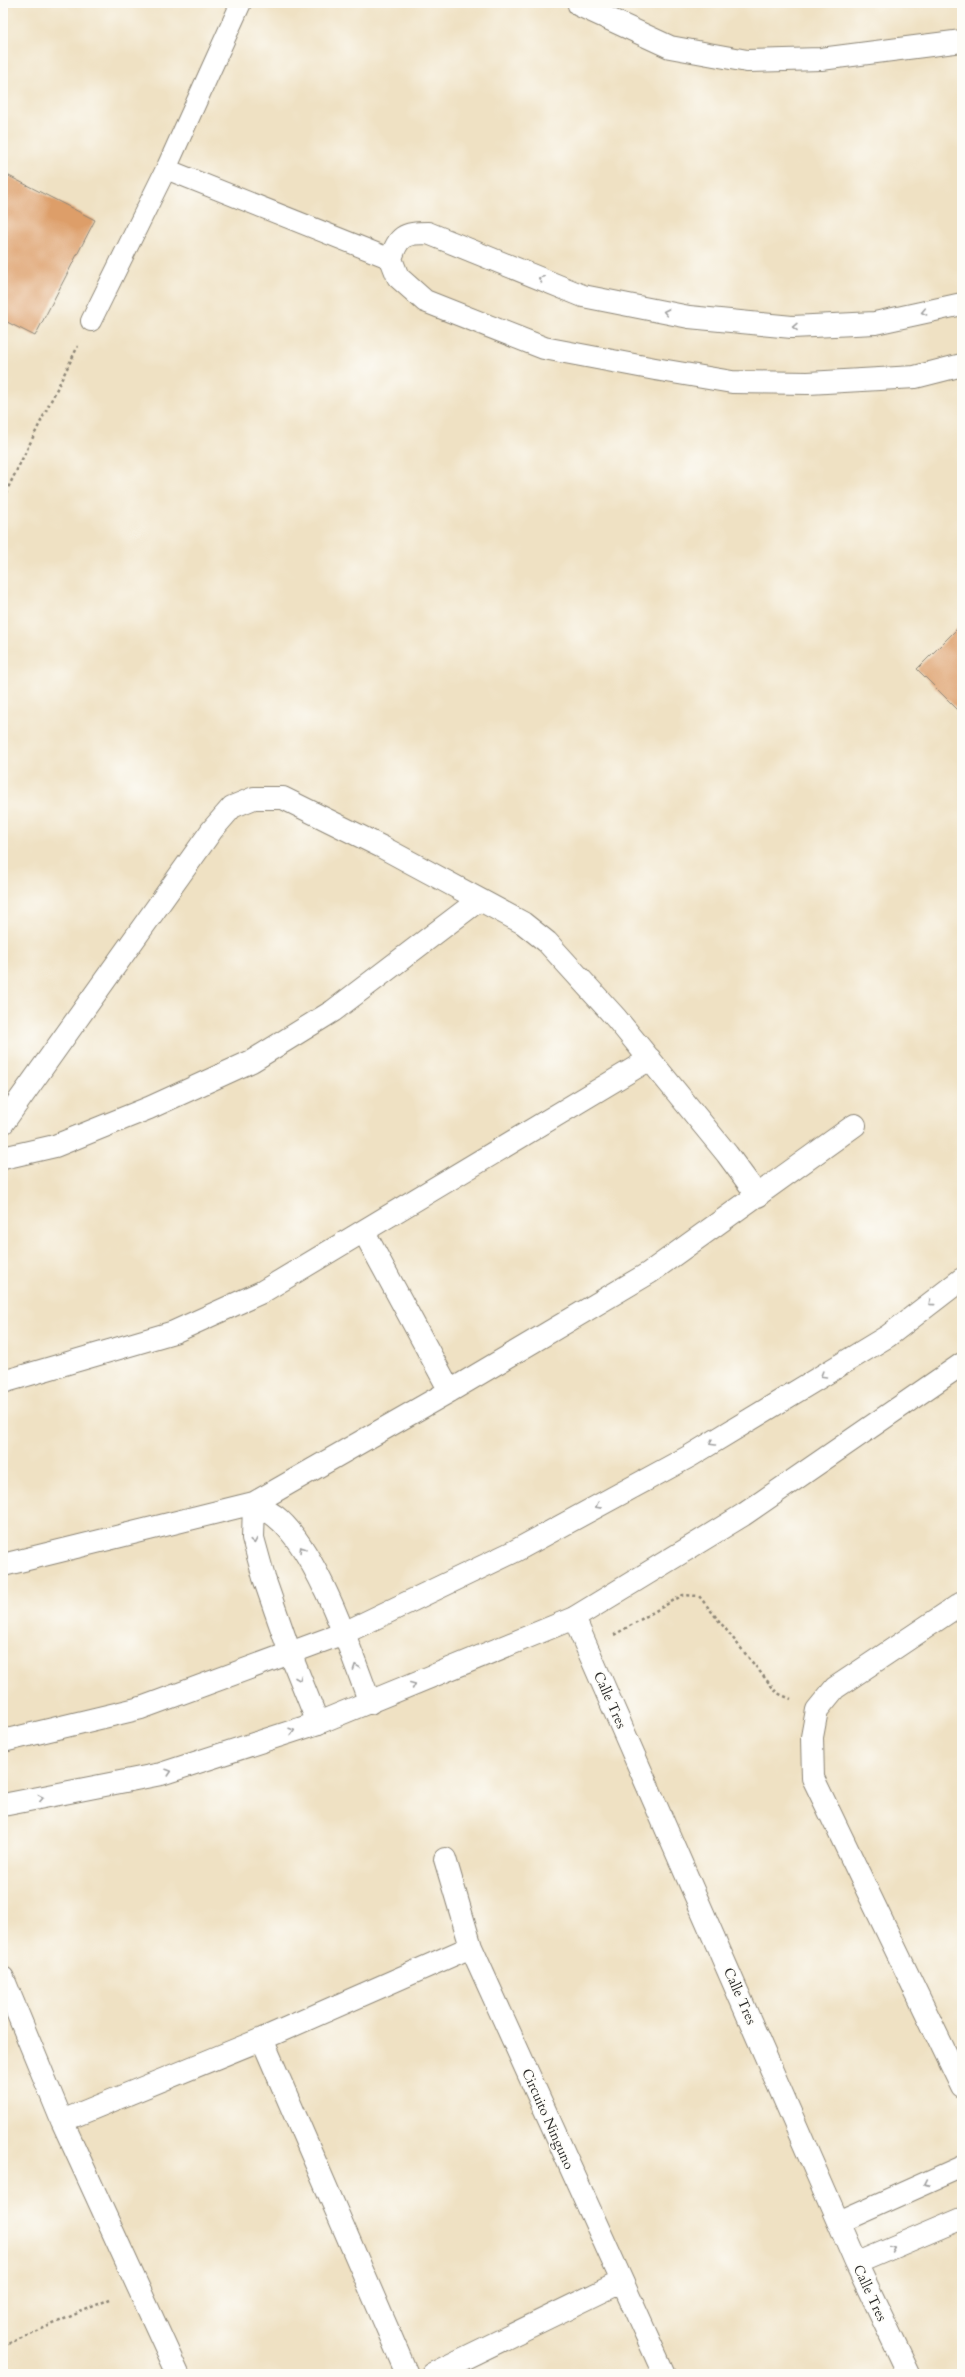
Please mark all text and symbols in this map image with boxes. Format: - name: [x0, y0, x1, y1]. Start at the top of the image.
- one-way arrow: [538, 275, 545, 283]
- one-way arrow: [921, 308, 927, 316]
- one-way arrow: [663, 309, 669, 317]
- one-way arrow: [792, 323, 798, 331]
- one-way arrow: [928, 1298, 935, 1305]
- one-way arrow: [820, 1370, 827, 1378]
- one-way arrow: [709, 1438, 716, 1445]
- one-way arrow: [595, 1501, 602, 1508]
- one-way arrow: [249, 1538, 258, 1545]
- one-way arrow: [299, 1546, 307, 1553]
- one-way arrow: [353, 1663, 361, 1670]
- street label: Calle Tres: [589, 1669, 631, 1732]
- one-way arrow: [295, 1674, 303, 1681]
- one-way arrow: [409, 1682, 417, 1690]
- one-way arrow: [289, 1728, 296, 1736]
- one-way arrow: [165, 1768, 172, 1777]
- one-way arrow: [38, 1794, 44, 1802]
- street label: Calle Tres: [719, 1965, 761, 2028]
- street label: Circuito Ninguno: [517, 2066, 579, 2173]
- one-way arrow: [923, 2178, 931, 2186]
- one-way arrow: [887, 2245, 895, 2253]
- street label: Calle Tres: [849, 2262, 892, 2325]

